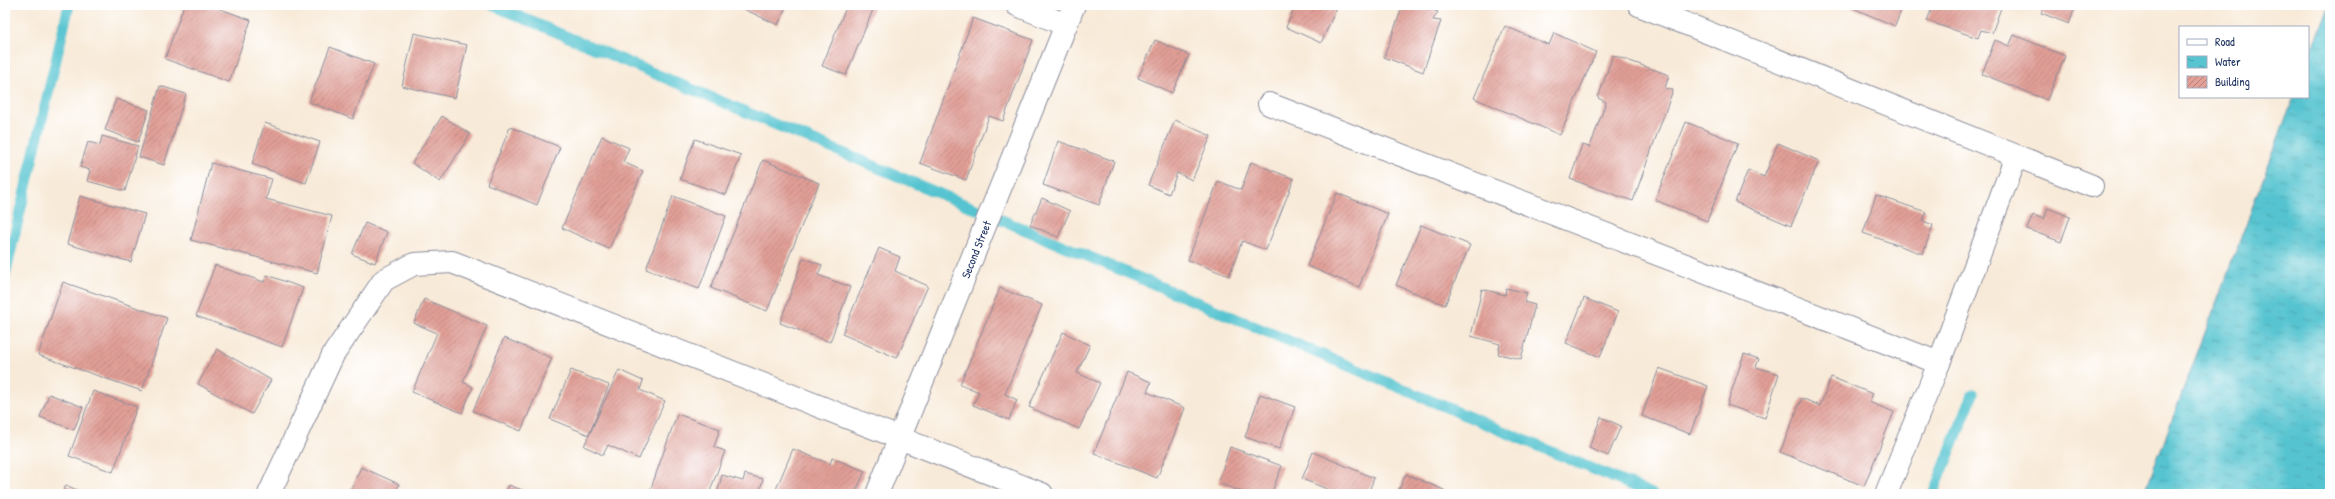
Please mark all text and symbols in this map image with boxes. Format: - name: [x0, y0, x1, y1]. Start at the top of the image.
- legend: [2179, 26, 2309, 98]
- text: Road: [2215, 33, 2235, 50]
- text: Water: [2215, 53, 2241, 70]
- text: Building: [2215, 73, 2250, 90]
- street label: Second Street: [956, 217, 995, 280]

